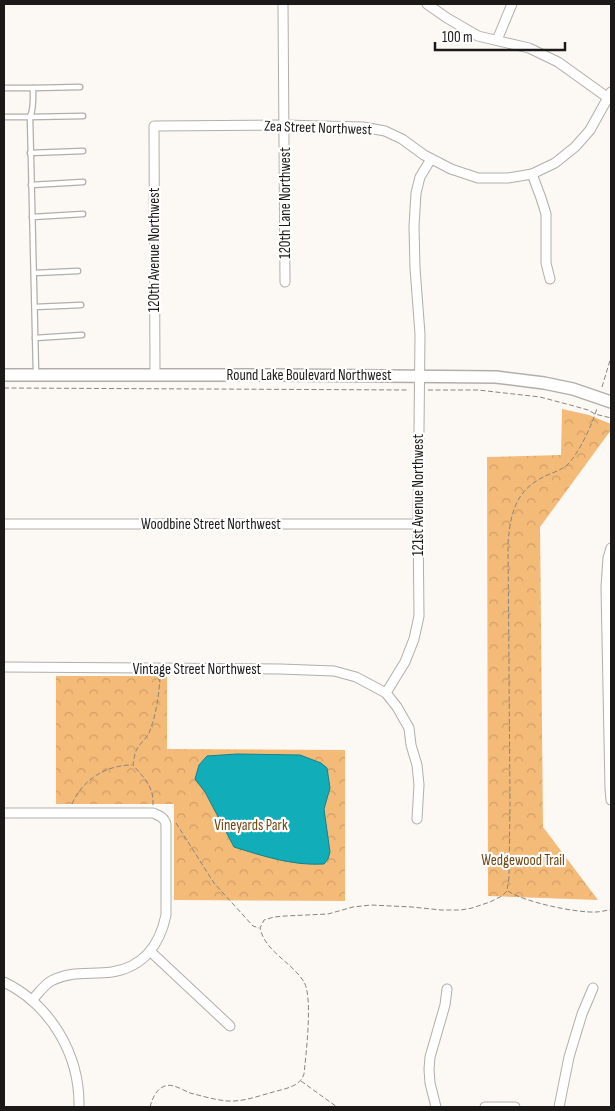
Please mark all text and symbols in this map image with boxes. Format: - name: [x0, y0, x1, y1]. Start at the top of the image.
- scale bar: [435, 20, 565, 52]
- text: 100 m: [442, 28, 473, 47]
- street label: Zea Street Northwest: [264, 117, 373, 139]
- street label: 120th Lane Northwest: [276, 147, 295, 259]
- street label: 120th Avenue Northwest: [145, 187, 164, 312]
- street label: Round Lake Boulevard Northwest: [226, 366, 392, 385]
- street label: 121st Avenue Northwest: [409, 434, 428, 556]
- street label: Woodbine Street Northwest: [141, 515, 281, 534]
- street label: Vintage Street Northwest: [133, 660, 262, 679]
- park label: Vineyards Park: [214, 816, 288, 835]
- park label: Wedgewood Trail: [481, 851, 565, 870]

